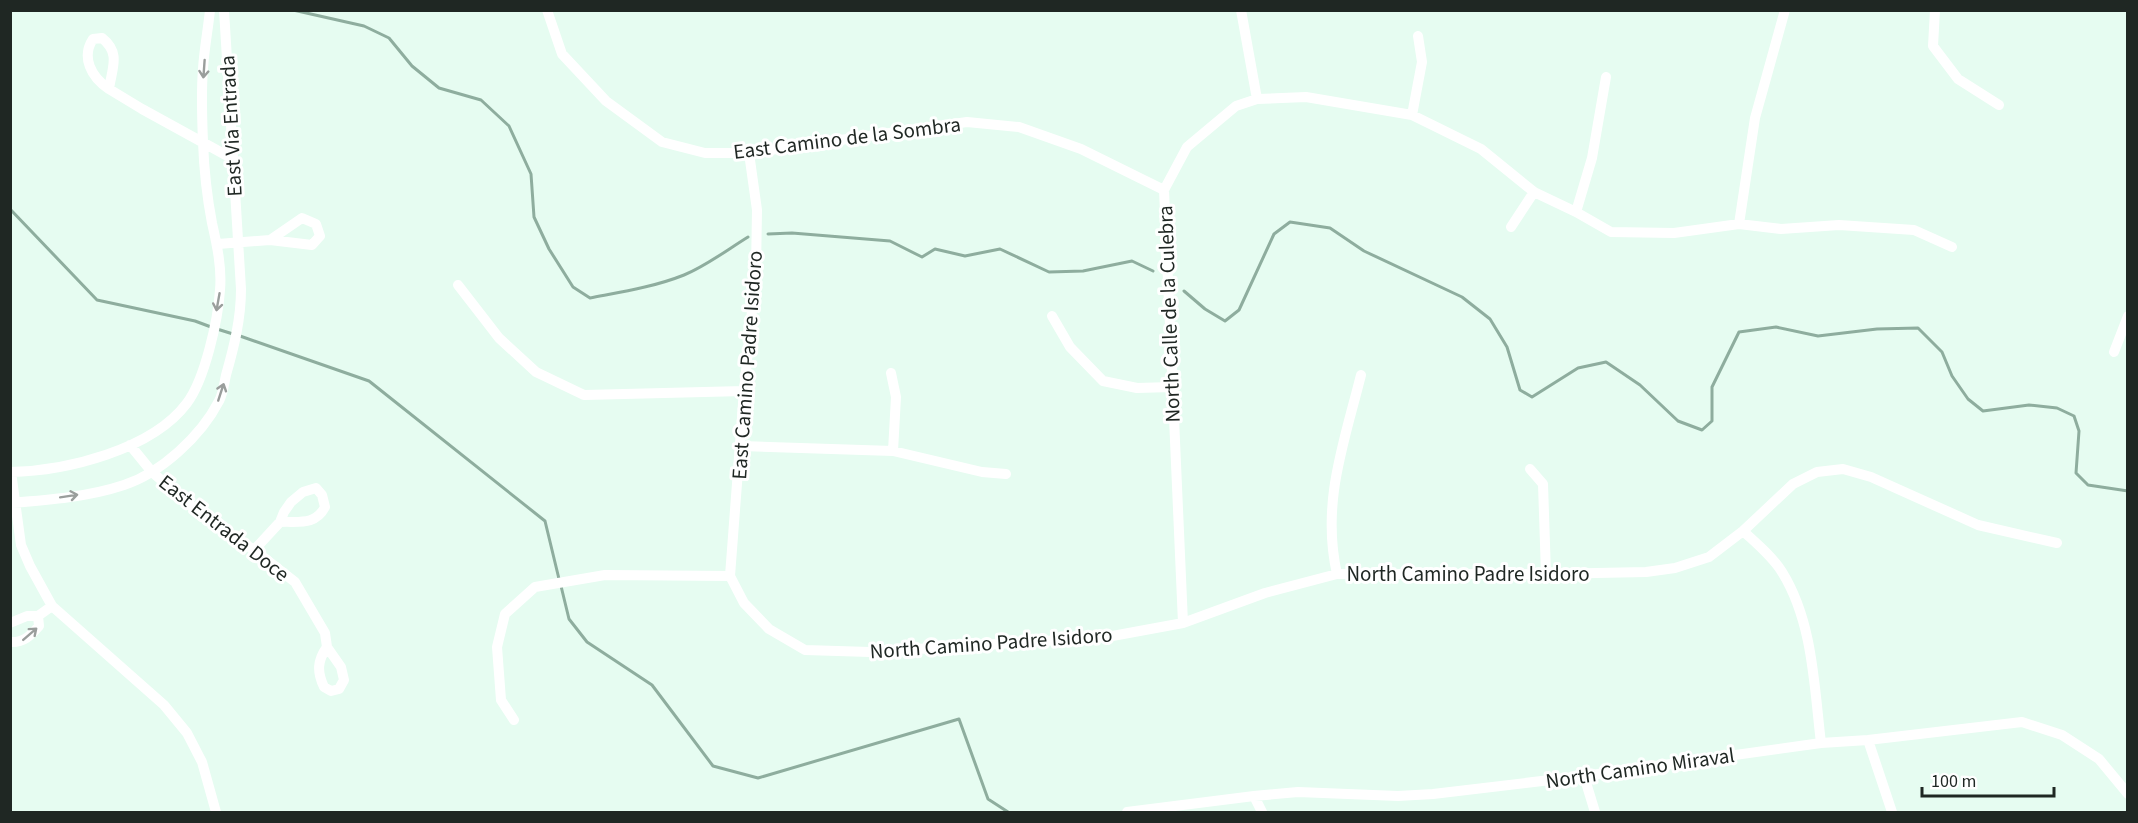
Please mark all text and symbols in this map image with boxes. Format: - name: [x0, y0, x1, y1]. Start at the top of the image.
- street label: East Via Entrada: [212, 55, 250, 197]
- one-way arrow: [198, 58, 209, 78]
- street label: East Camino de la Sombra: [732, 109, 962, 167]
- street label: North Calle de la Culebra: [1150, 205, 1188, 423]
- street label: East Camino Padre Isidoro: [724, 250, 770, 480]
- one-way arrow: [212, 292, 223, 311]
- one-way arrow: [216, 383, 227, 402]
- street label: East Entrada Doce: [152, 467, 296, 589]
- one-way arrow: [58, 491, 78, 502]
- street label: North Camino Padre Isidoro: [1346, 559, 1590, 589]
- street label: North Camino Padre Isidoro: [869, 620, 1113, 666]
- one-way arrow: [22, 627, 37, 641]
- street label: North Camino Miraval: [1544, 740, 1736, 796]
- scale bar: [1922, 760, 2054, 798]
- text: 100 m: [1931, 769, 1976, 794]

